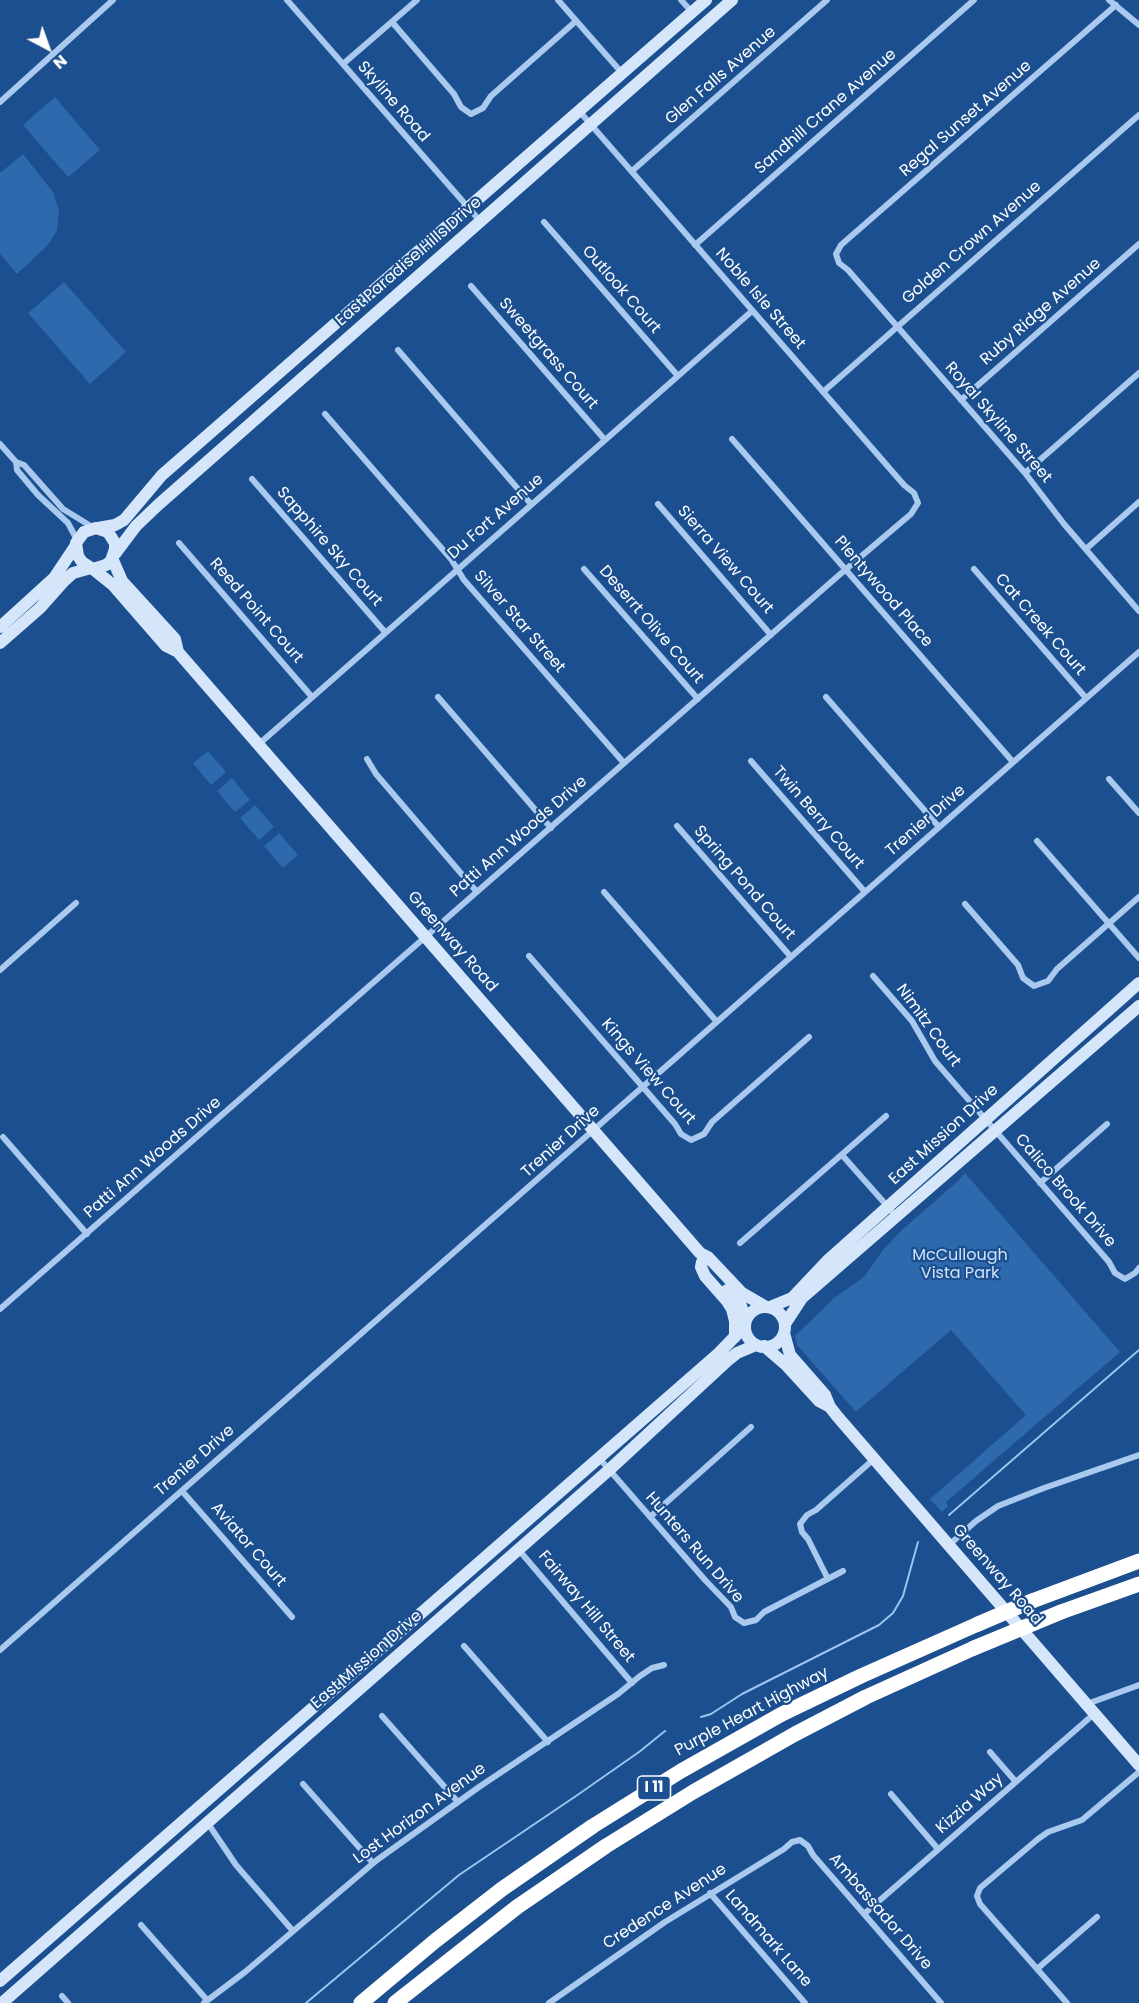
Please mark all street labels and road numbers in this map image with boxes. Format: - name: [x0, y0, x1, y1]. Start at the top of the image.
- street label: Glen Falls Avenue: [662, 23, 780, 129]
- street label: Sandhill Crane Avenue: [751, 45, 901, 179]
- street label: Regal Sunset Avenue: [896, 57, 1036, 181]
- street label: Skyline Road: [353, 58, 433, 146]
- street label: Golden Crown Avenue: [898, 177, 1046, 309]
- street label: East Paradise Hills Drive: [332, 193, 486, 331]
- street label: Outlook Court: [578, 242, 664, 338]
- street label: Noble Isle Street: [711, 245, 809, 353]
- street label: Ruby Ridge Avenue: [977, 254, 1105, 370]
- street label: Sweetgrass Court: [494, 294, 602, 414]
- street label: Royal Skyline Street: [940, 359, 1056, 487]
- street label: Du Fort Avenue: [444, 470, 548, 564]
- street label: Sapphire Sky Court: [272, 483, 386, 611]
- street label: Sierra View Court: [673, 502, 777, 618]
- street label: Plentywood Place: [830, 533, 936, 651]
- street label: Reed Point Court: [205, 554, 307, 668]
- street label: Deserrt Olive Court: [595, 562, 707, 688]
- street label: Silver Star Street: [469, 567, 569, 677]
- street label: Cat Creek Court: [991, 570, 1089, 680]
- street label: Twin Berry Court: [768, 763, 868, 873]
- street label: Patti Ann Woods Drive: [447, 772, 591, 902]
- street label: Trenier Drive: [882, 781, 970, 861]
- street label: Spring Pond Court: [689, 822, 799, 944]
- street label: Greenway Road: [403, 888, 501, 996]
- street label: Nimitz Court: [892, 981, 964, 1071]
- street label: Kings View Court: [597, 1015, 699, 1129]
- street label: East Mission Drive: [885, 1081, 1003, 1189]
- street label: Patti Ann Woods Drive: [81, 1093, 225, 1223]
- street label: Trenier Drive: [518, 1102, 604, 1182]
- street label: Calico Brook Drive: [1010, 1130, 1120, 1252]
- street label: Trenier Drive: [151, 1421, 239, 1501]
- street label: Hunters Run Drive: [641, 1489, 747, 1607]
- street label: Aviator Court: [206, 1499, 290, 1591]
- street label: Greenway Road: [948, 1521, 1046, 1629]
- street label: Fairway Hill Street: [534, 1547, 638, 1667]
- street label: East Mission Drive: [308, 1607, 426, 1713]
- street label: Purple Heart Highway: [672, 1663, 832, 1761]
- street label: Lost Horizon Avenue: [350, 1760, 490, 1868]
- street label: Kizzia Way: [933, 1770, 1007, 1838]
- road number: I 11: [638, 1776, 670, 1800]
- street label: Ambassador Drive: [824, 1850, 936, 1974]
- street label: Credence Avenue: [600, 1860, 730, 1954]
- street label: Landmark Lane: [721, 1886, 815, 1992]

